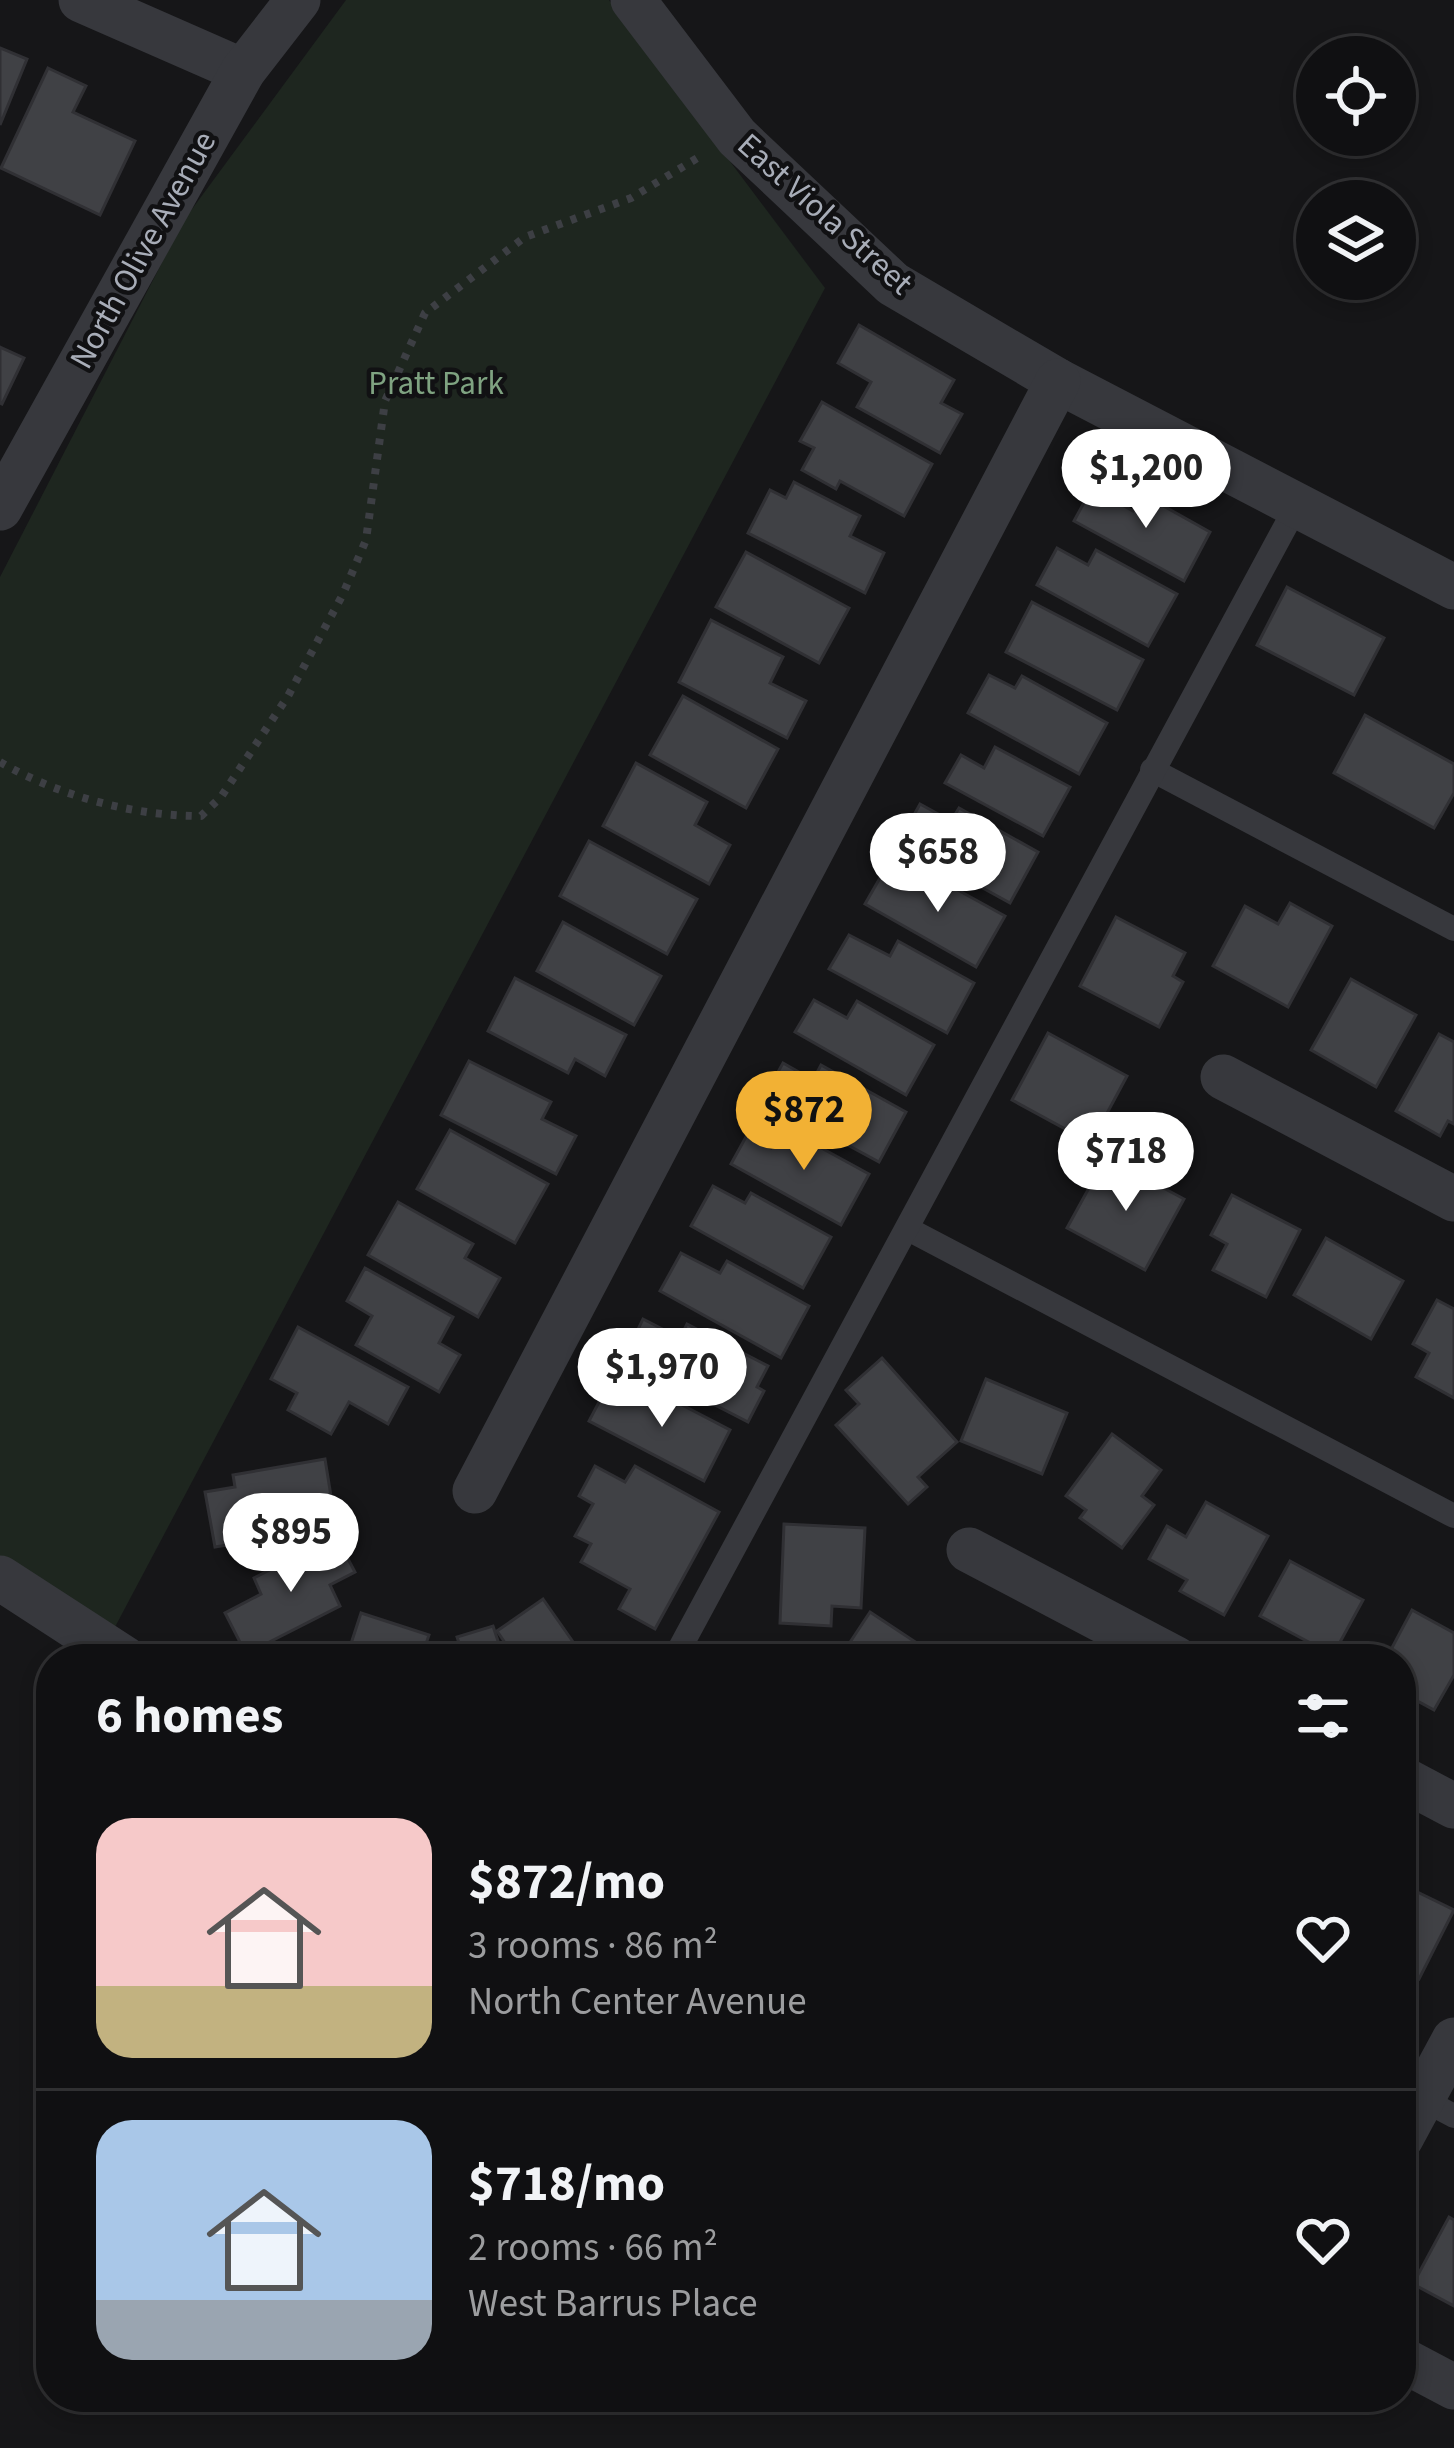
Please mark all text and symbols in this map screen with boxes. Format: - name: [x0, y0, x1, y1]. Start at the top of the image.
- map controls: [1296, 36, 1416, 300]
- button: locate: [1296, 36, 1416, 156]
- street label: East Viola Street: [727, 122, 923, 306]
- street label: North Olive Avenue: [58, 123, 228, 377]
- button: layers: [1296, 180, 1416, 300]
- park label: Pratt Park: [368, 360, 504, 407]
- pin: $1,200: [1048, 429, 1244, 531]
- text: $1,200: [1089, 440, 1203, 496]
- pin: $658: [867, 813, 1009, 915]
- text: $658: [897, 824, 979, 880]
- pin: $872: [733, 1071, 875, 1173]
- text: $872: [763, 1082, 845, 1138]
- pin: $718: [1055, 1112, 1197, 1214]
- text: $718: [1085, 1123, 1167, 1179]
- pin: $1,970: [564, 1328, 760, 1430]
- text: $1,970: [605, 1339, 719, 1395]
- pin: $895: [220, 1493, 362, 1595]
- text: $895: [250, 1504, 332, 1560]
- text: 6 homes: [96, 1680, 283, 1752]
- icon: filters: [1290, 1683, 1356, 1749]
- text: $872/mo: [468, 1846, 665, 1918]
- icon: home: [192, 1866, 336, 2010]
- icon: heart: [1290, 1905, 1356, 1971]
- text: 3 rooms · 86 m²: [468, 1918, 718, 1974]
- text: North Center Avenue: [468, 1974, 807, 2030]
- text: $718/mo: [468, 2148, 665, 2220]
- icon: home: [192, 2168, 336, 2312]
- icon: heart: [1290, 2207, 1356, 2273]
- text: 2 rooms · 66 m²: [468, 2220, 718, 2276]
- text: West Barrus Place: [468, 2276, 758, 2332]

